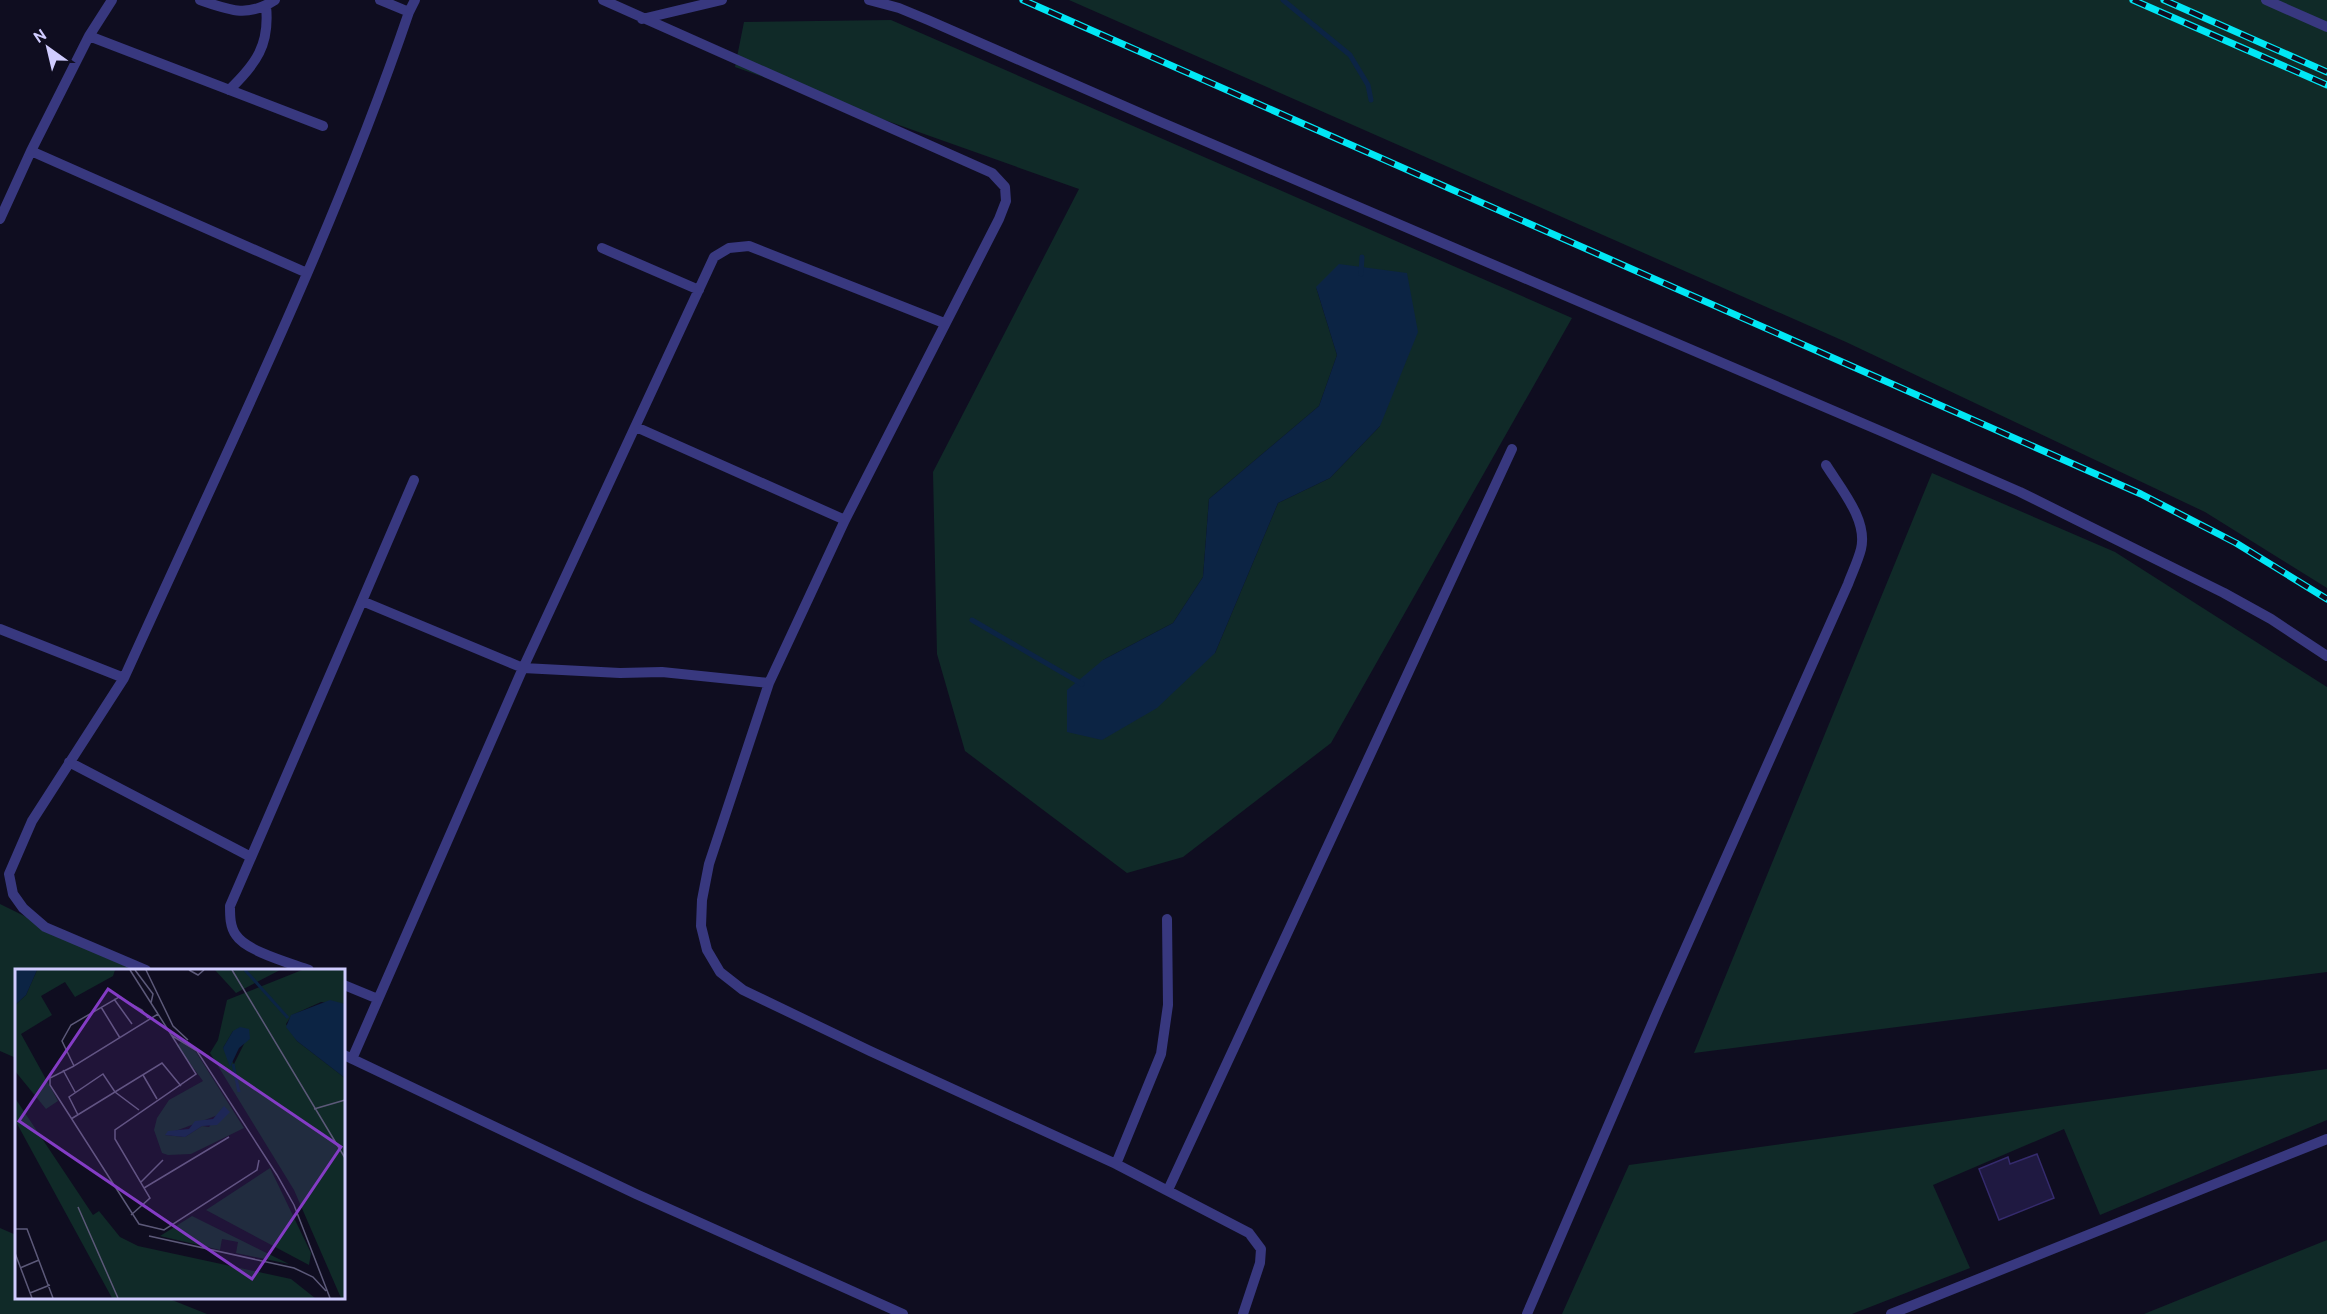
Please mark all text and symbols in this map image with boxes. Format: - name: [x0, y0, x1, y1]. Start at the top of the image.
- north arrow: [18, 18, 78, 78]
- text: N: [30, 26, 51, 49]
- inset map: [15, 969, 345, 1299]

